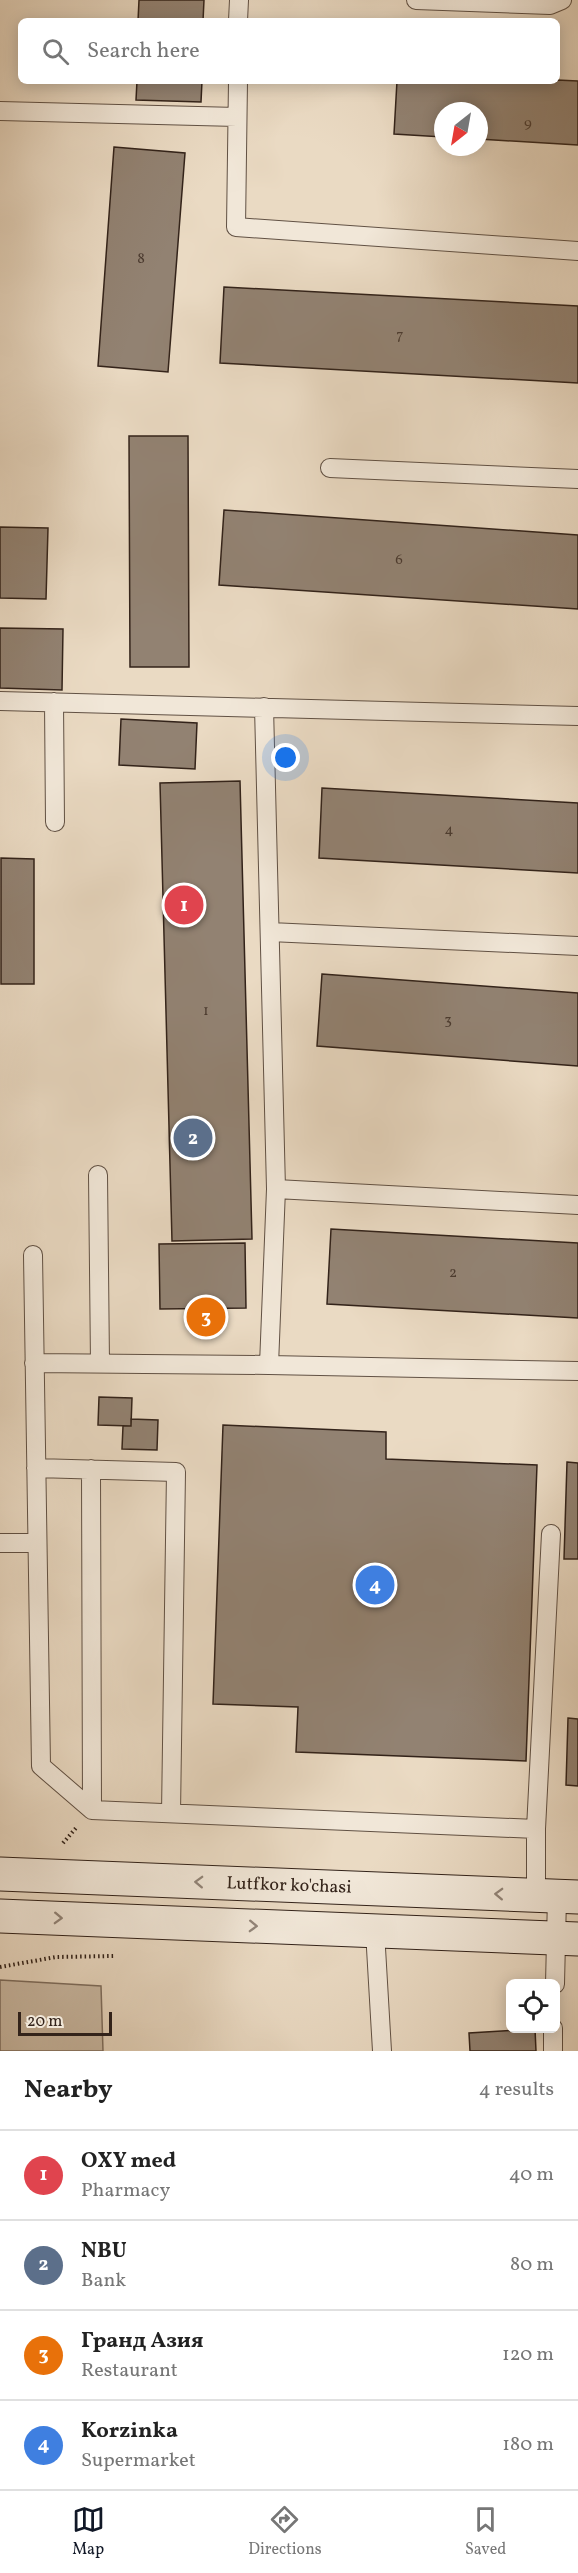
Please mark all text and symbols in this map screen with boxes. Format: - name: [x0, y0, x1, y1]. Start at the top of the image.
- search box: [18, 18, 560, 84]
- icon: search: [39, 35, 72, 68]
- text: Search here: [87, 36, 200, 67]
- north arrow: [434, 102, 488, 156]
- house number: 9: [524, 113, 532, 134]
- house number: 8: [137, 249, 145, 270]
- house number: 7: [396, 325, 404, 346]
- house number: 6: [395, 550, 403, 571]
- your location: [271, 743, 300, 772]
- house number: 4: [445, 820, 454, 841]
- pin: 1: [164, 882, 204, 928]
- house number: 1: [203, 1001, 209, 1022]
- house number: 3: [444, 1010, 452, 1031]
- pin: 2: [174, 1116, 212, 1160]
- house number: 2: [449, 1263, 457, 1284]
- pin: 3: [186, 1294, 226, 1340]
- pin: 4: [356, 1562, 394, 1608]
- street label: Lutfkor ko'chasi: [226, 1871, 352, 1901]
- one-way arrow: [194, 1876, 203, 1888]
- one-way arrow: [494, 1888, 503, 1901]
- one-way arrow: [54, 1912, 63, 1925]
- one-way arrow: [249, 1920, 258, 1932]
- map controls: [506, 1979, 560, 2033]
- button: locate: [506, 1979, 560, 2033]
- scale bar: [18, 2009, 112, 2036]
- text: 20 m: [27, 2011, 62, 2033]
- text: Nearby: [24, 2072, 113, 2108]
- text: 4 results: [479, 2076, 554, 2104]
- text: OXY med: [81, 2146, 176, 2177]
- text: 1: [39, 2161, 48, 2189]
- text: 40 m: [509, 2161, 554, 2189]
- text: Pharmacy: [81, 2177, 170, 2205]
- text: NBU: [81, 2236, 127, 2267]
- text: 2: [38, 2251, 49, 2279]
- text: 80 m: [510, 2251, 554, 2279]
- text: Bank: [81, 2267, 126, 2295]
- text: Гранд Азия: [81, 2326, 203, 2357]
- text: 3: [38, 2341, 49, 2369]
- text: 120 m: [502, 2341, 554, 2369]
- text: Restaurant: [81, 2357, 178, 2385]
- text: Korzinka: [81, 2416, 178, 2447]
- text: 4: [37, 2431, 50, 2459]
- text: 180 m: [502, 2431, 554, 2459]
- text: Supermarket: [81, 2447, 196, 2475]
- tab: Map: [72, 2503, 105, 2561]
- tab: Directions: [248, 2503, 322, 2561]
- tab: Saved: [465, 2503, 506, 2561]

